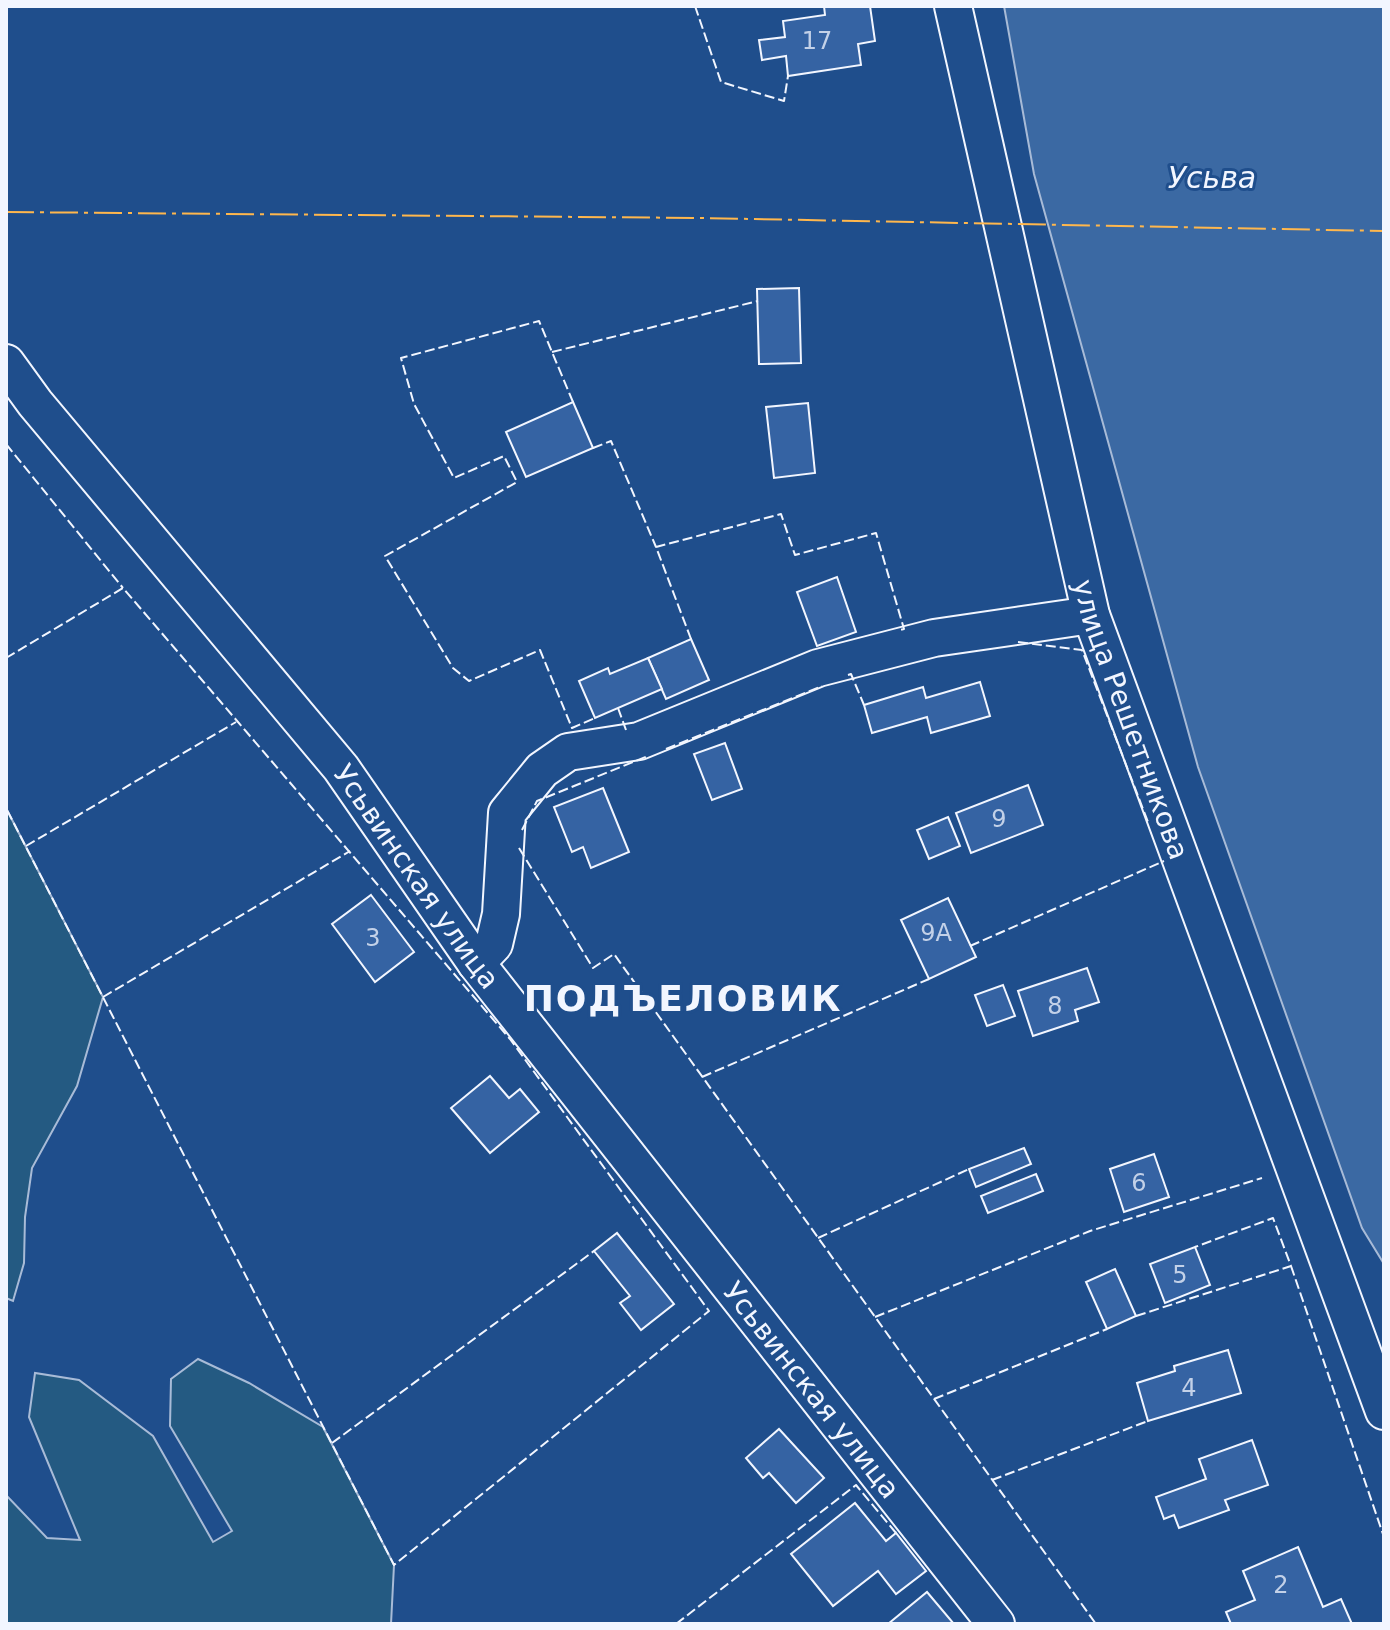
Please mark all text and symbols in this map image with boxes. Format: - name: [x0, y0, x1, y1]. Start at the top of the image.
- house number: 17: [802, 27, 832, 55]
- water label: Усьва: [1168, 160, 1256, 195]
- street label: улица Решетникова: [1067, 576, 1196, 864]
- street label: Усьвинская улица: [327, 758, 506, 995]
- house number: 9: [991, 805, 1007, 833]
- house number: 9А: [920, 919, 952, 947]
- house number: 3: [365, 924, 381, 952]
- district label: ПОДЪЕЛОВИК: [524, 978, 842, 1019]
- house number: 8: [1047, 992, 1063, 1020]
- house number: 6: [1131, 1169, 1147, 1197]
- house number: 5: [1172, 1261, 1188, 1289]
- street label: Усьвинская улица: [717, 1275, 907, 1505]
- house number: 4: [1181, 1374, 1197, 1402]
- house number: 2: [1273, 1571, 1289, 1599]

